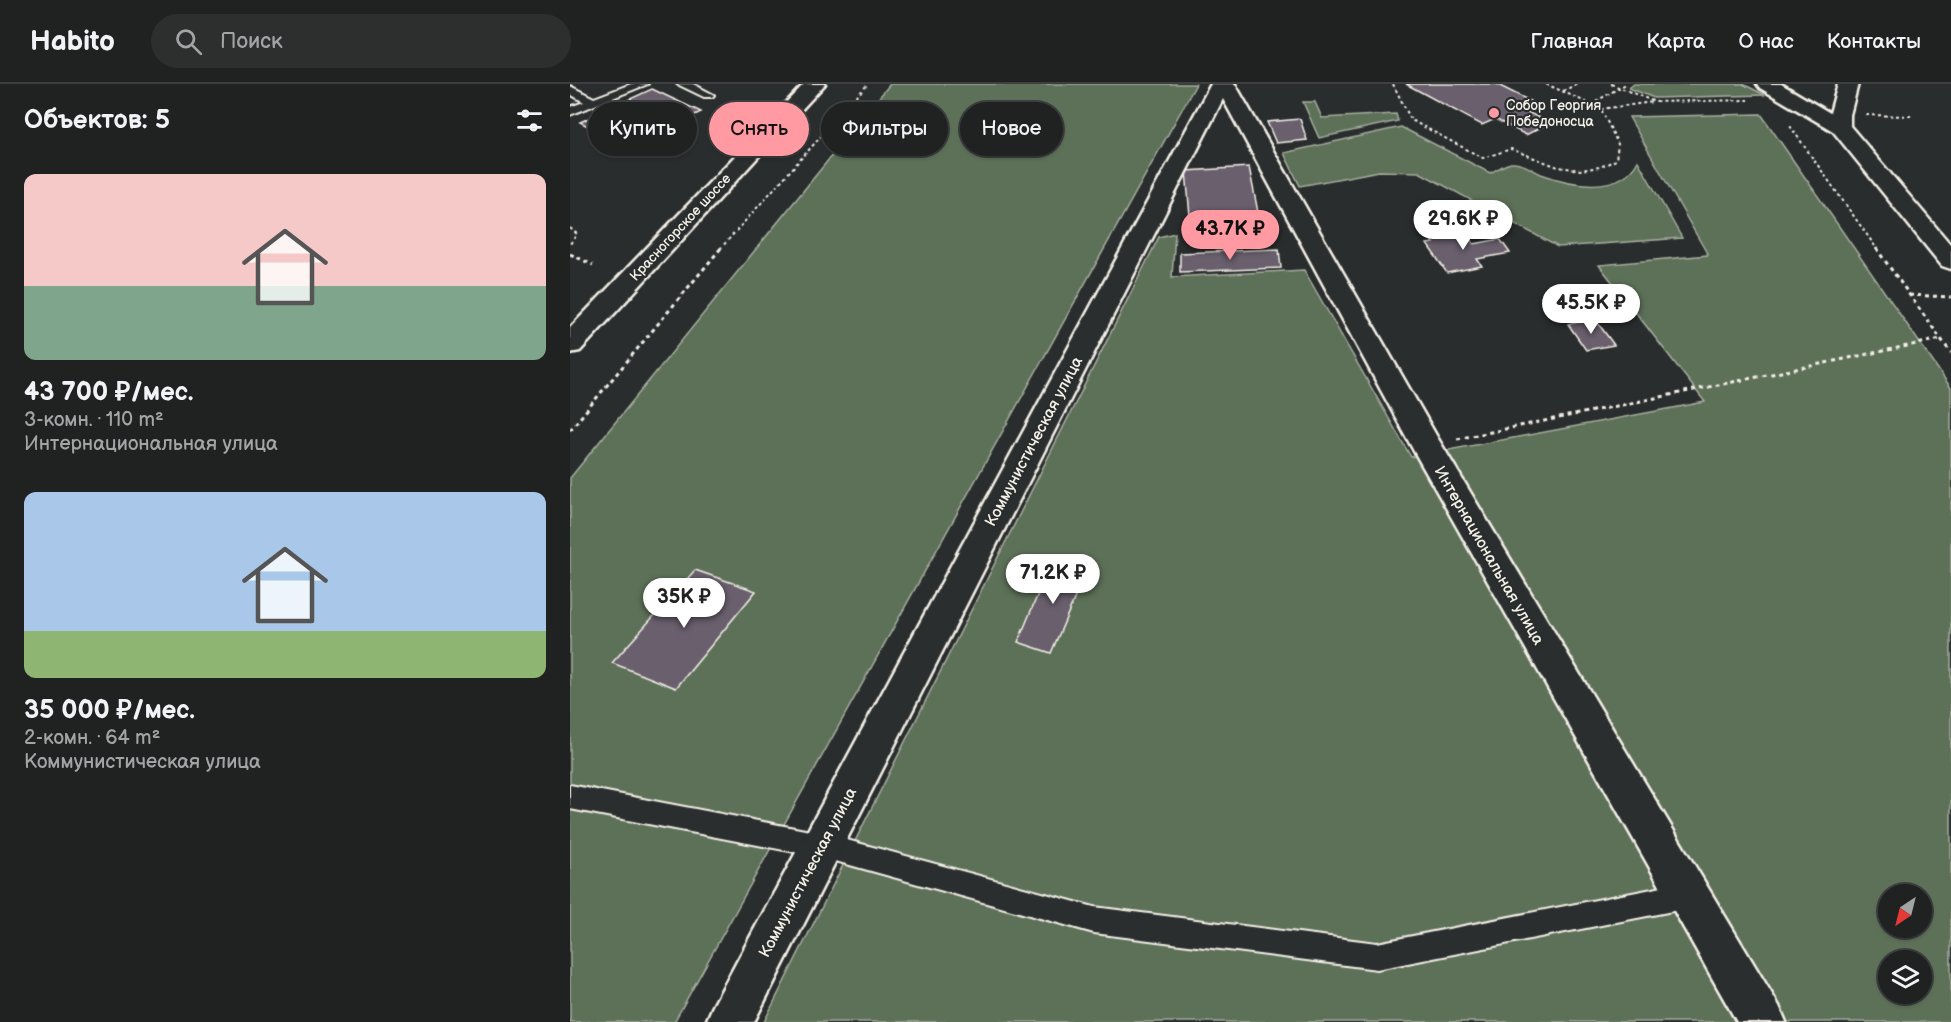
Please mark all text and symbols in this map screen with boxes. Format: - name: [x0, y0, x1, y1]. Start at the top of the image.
- search box: [151, 14, 571, 68]
- text: Habito: [30, 25, 115, 58]
- icon: search: [172, 25, 205, 58]
- text: Поиск: [220, 28, 283, 55]
- text: Главная: [1530, 29, 1613, 54]
- text: Карта: [1646, 29, 1705, 54]
- text: О нас: [1738, 29, 1794, 54]
- text: Контакты: [1827, 29, 1921, 54]
- place label: Собор Георгия Победоносца: [1506, 97, 1601, 130]
- chip: Купить: [588, 102, 697, 156]
- chip: Снять: [709, 102, 809, 156]
- chip: Фильтры: [821, 102, 948, 156]
- chip: Новое: [960, 102, 1063, 156]
- icon: filters: [513, 104, 546, 137]
- text: Объектов: 5: [24, 105, 170, 136]
- marker: Собор Георгия Победоносца: [1487, 106, 1501, 120]
- street label: Красногорское шоссе: [626, 170, 735, 284]
- pin: 29.6K ₽: [1408, 200, 1518, 251]
- text: 29.6K ₽: [1428, 207, 1498, 231]
- pin: 43.7K ₽: [1175, 210, 1285, 261]
- icon: home: [231, 213, 339, 321]
- text: 43.7K ₽: [1195, 217, 1265, 241]
- pin: 45.5K ₽: [1536, 284, 1646, 335]
- text: 45.5K ₽: [1556, 291, 1626, 315]
- street label: Коммунистическая улица: [981, 353, 1087, 530]
- text: 43 700 ₽/мес.: [24, 377, 194, 408]
- text: 3-комн. · 110 m²: [24, 408, 164, 432]
- text: Интернациональная улица: [24, 432, 278, 456]
- street label: Интернациональная улица: [1430, 463, 1548, 649]
- icon: home: [231, 531, 339, 639]
- pin: 71.2K ₽: [998, 554, 1108, 605]
- text: 71.2K ₽: [1020, 561, 1086, 585]
- pin: 35K ₽: [642, 578, 726, 629]
- text: 35K ₽: [657, 585, 711, 609]
- text: 35 000 ₽/мес.: [24, 695, 195, 726]
- text: 2-комн. · 64 m²: [24, 726, 160, 750]
- text: Коммунистическая улица: [24, 750, 261, 774]
- street label: Коммунистическая улица: [755, 784, 861, 961]
- north arrow: [1878, 884, 1932, 938]
- map controls: [1878, 884, 1932, 1004]
- button: layers: [1878, 950, 1932, 1004]

